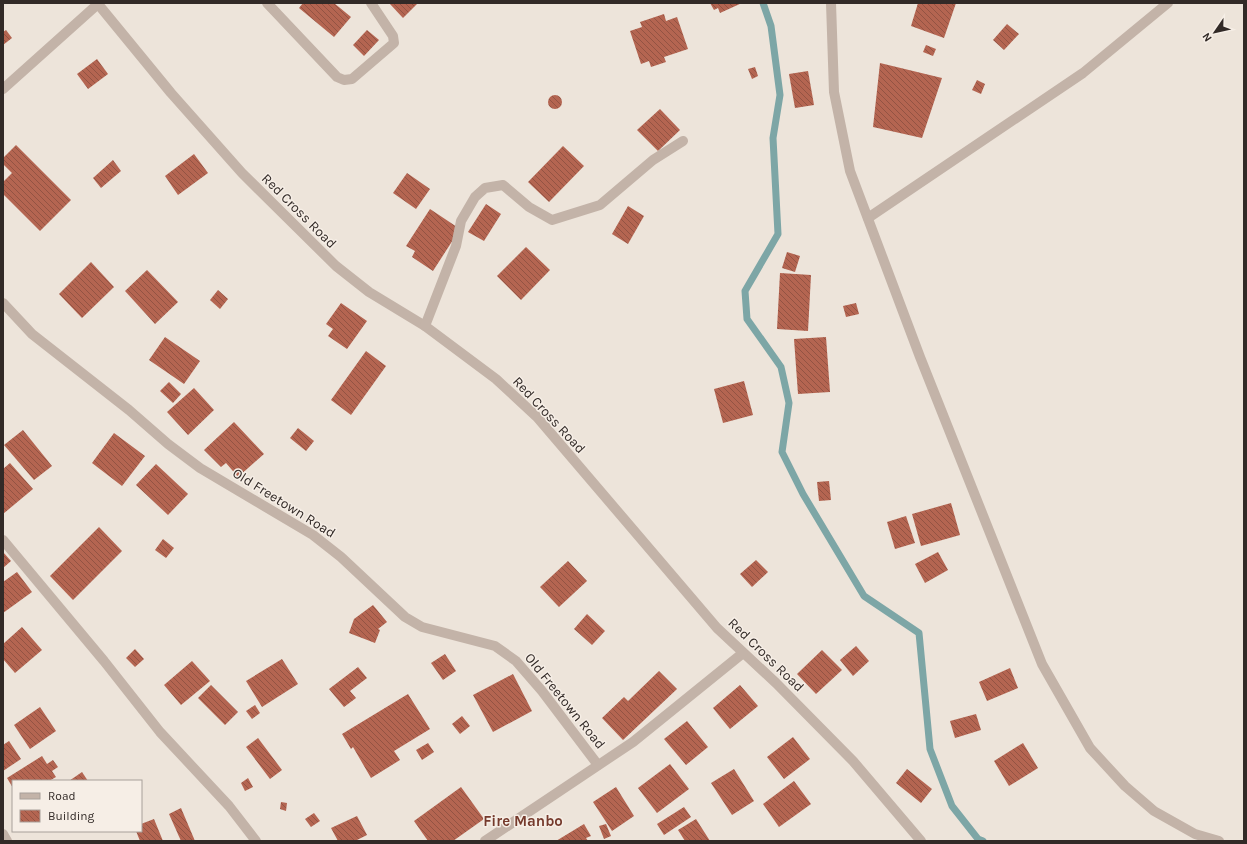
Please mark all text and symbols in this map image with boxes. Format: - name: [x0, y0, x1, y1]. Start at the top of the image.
- north arrow: [1195, 12, 1235, 52]
- text: N: [1200, 30, 1215, 44]
- street label: Red Cross Road: [258, 170, 340, 252]
- street label: Red Cross Road: [509, 373, 589, 457]
- street label: Old Freetown Road: [229, 464, 339, 542]
- street label: Red Cross Road: [725, 615, 807, 695]
- street label: Old Freetown Road: [521, 650, 609, 752]
- legend: [12, 780, 142, 832]
- text: Road: [48, 789, 76, 803]
- text: Building: [48, 809, 95, 823]
- district label: Fire Manbo: [483, 812, 563, 830]

